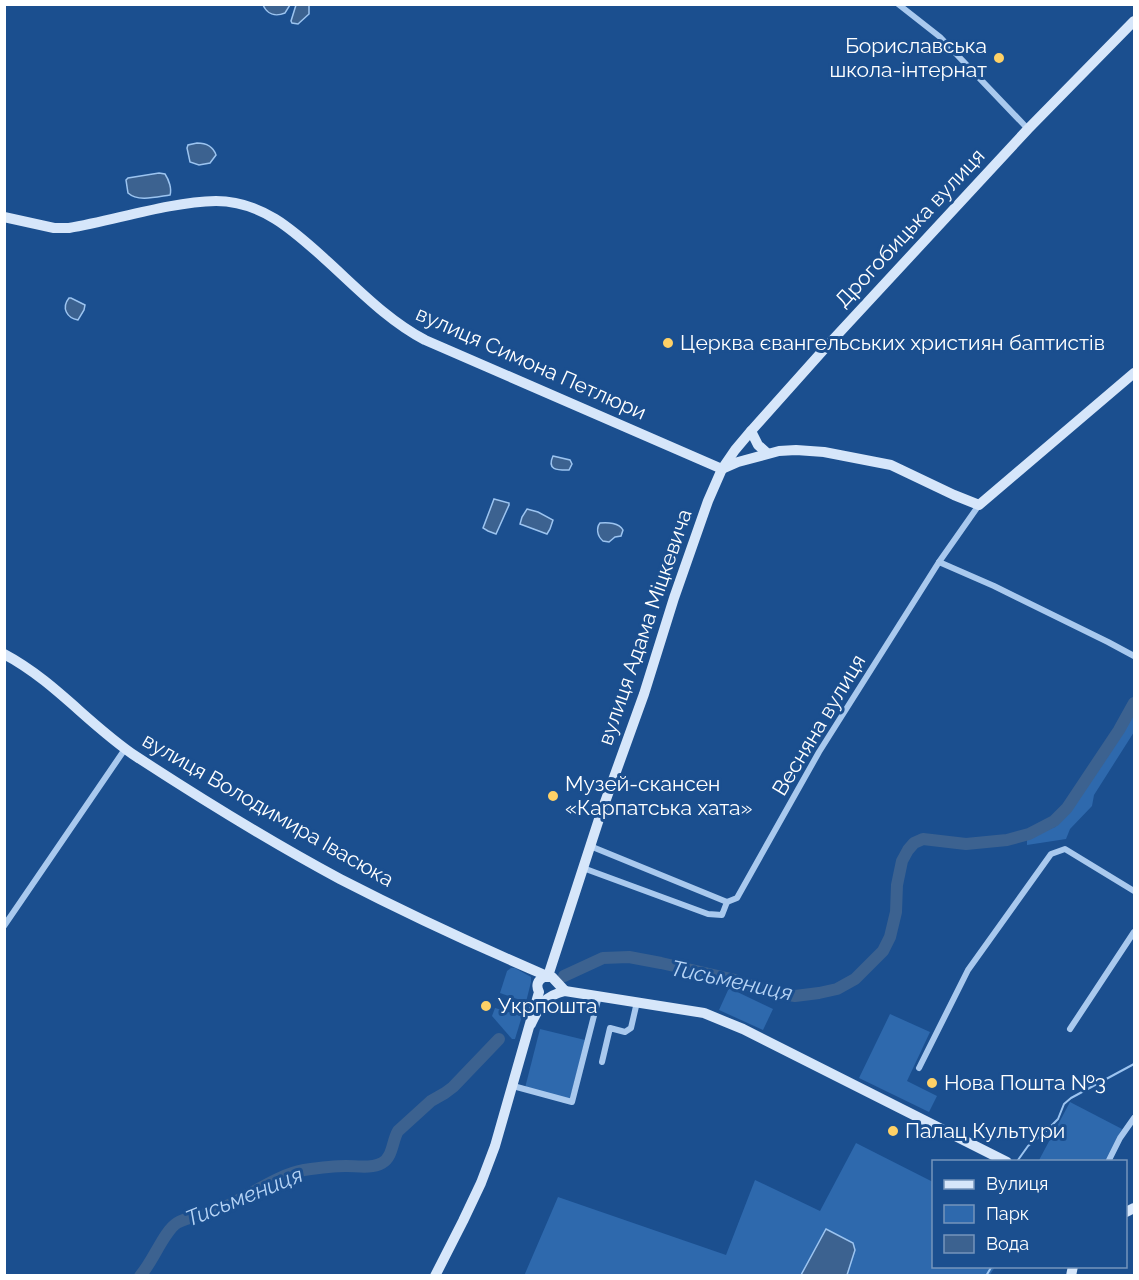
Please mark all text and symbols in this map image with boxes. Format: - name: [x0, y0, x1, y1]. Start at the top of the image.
- place label: Бориславська школа-інтернат: [829, 33, 987, 82]
- marker: Бориславська школа-інтернат: [992, 51, 1006, 65]
- street label: Дрогобицька вулиця: [830, 143, 990, 312]
- street label: вулиця Симона Петлюри: [412, 300, 650, 425]
- place label: Церква євангельських християн баптистів: [680, 330, 1105, 355]
- marker: Церква євангельських християн баптистів: [661, 336, 675, 350]
- street label: вулиця Адама Міцкевича: [592, 506, 697, 748]
- street label: Весняна вулиця: [767, 650, 871, 800]
- street label: вулиця Володимира Івасюка: [138, 727, 398, 892]
- place label: Музей-скансен «Карпатська хата»: [565, 771, 753, 820]
- marker: Музей-скансен «Карпатська хата»: [546, 789, 560, 803]
- water label: Тисьмениця: [669, 954, 795, 1006]
- place label: Укрпошта: [498, 993, 597, 1018]
- marker: Укрпошта: [479, 999, 493, 1013]
- place label: Нова Пошта №3: [944, 1070, 1106, 1095]
- marker: Нова Пошта №3: [925, 1076, 939, 1090]
- place label: Палац Культури: [905, 1118, 1065, 1143]
- marker: Палац Культури: [886, 1124, 900, 1138]
- legend: [932, 1160, 1127, 1268]
- water label: Тисьмениця: [182, 1161, 306, 1231]
- text: Вулиця: [986, 1173, 1048, 1194]
- text: Парк: [986, 1203, 1029, 1224]
- text: Вода: [986, 1233, 1029, 1254]

